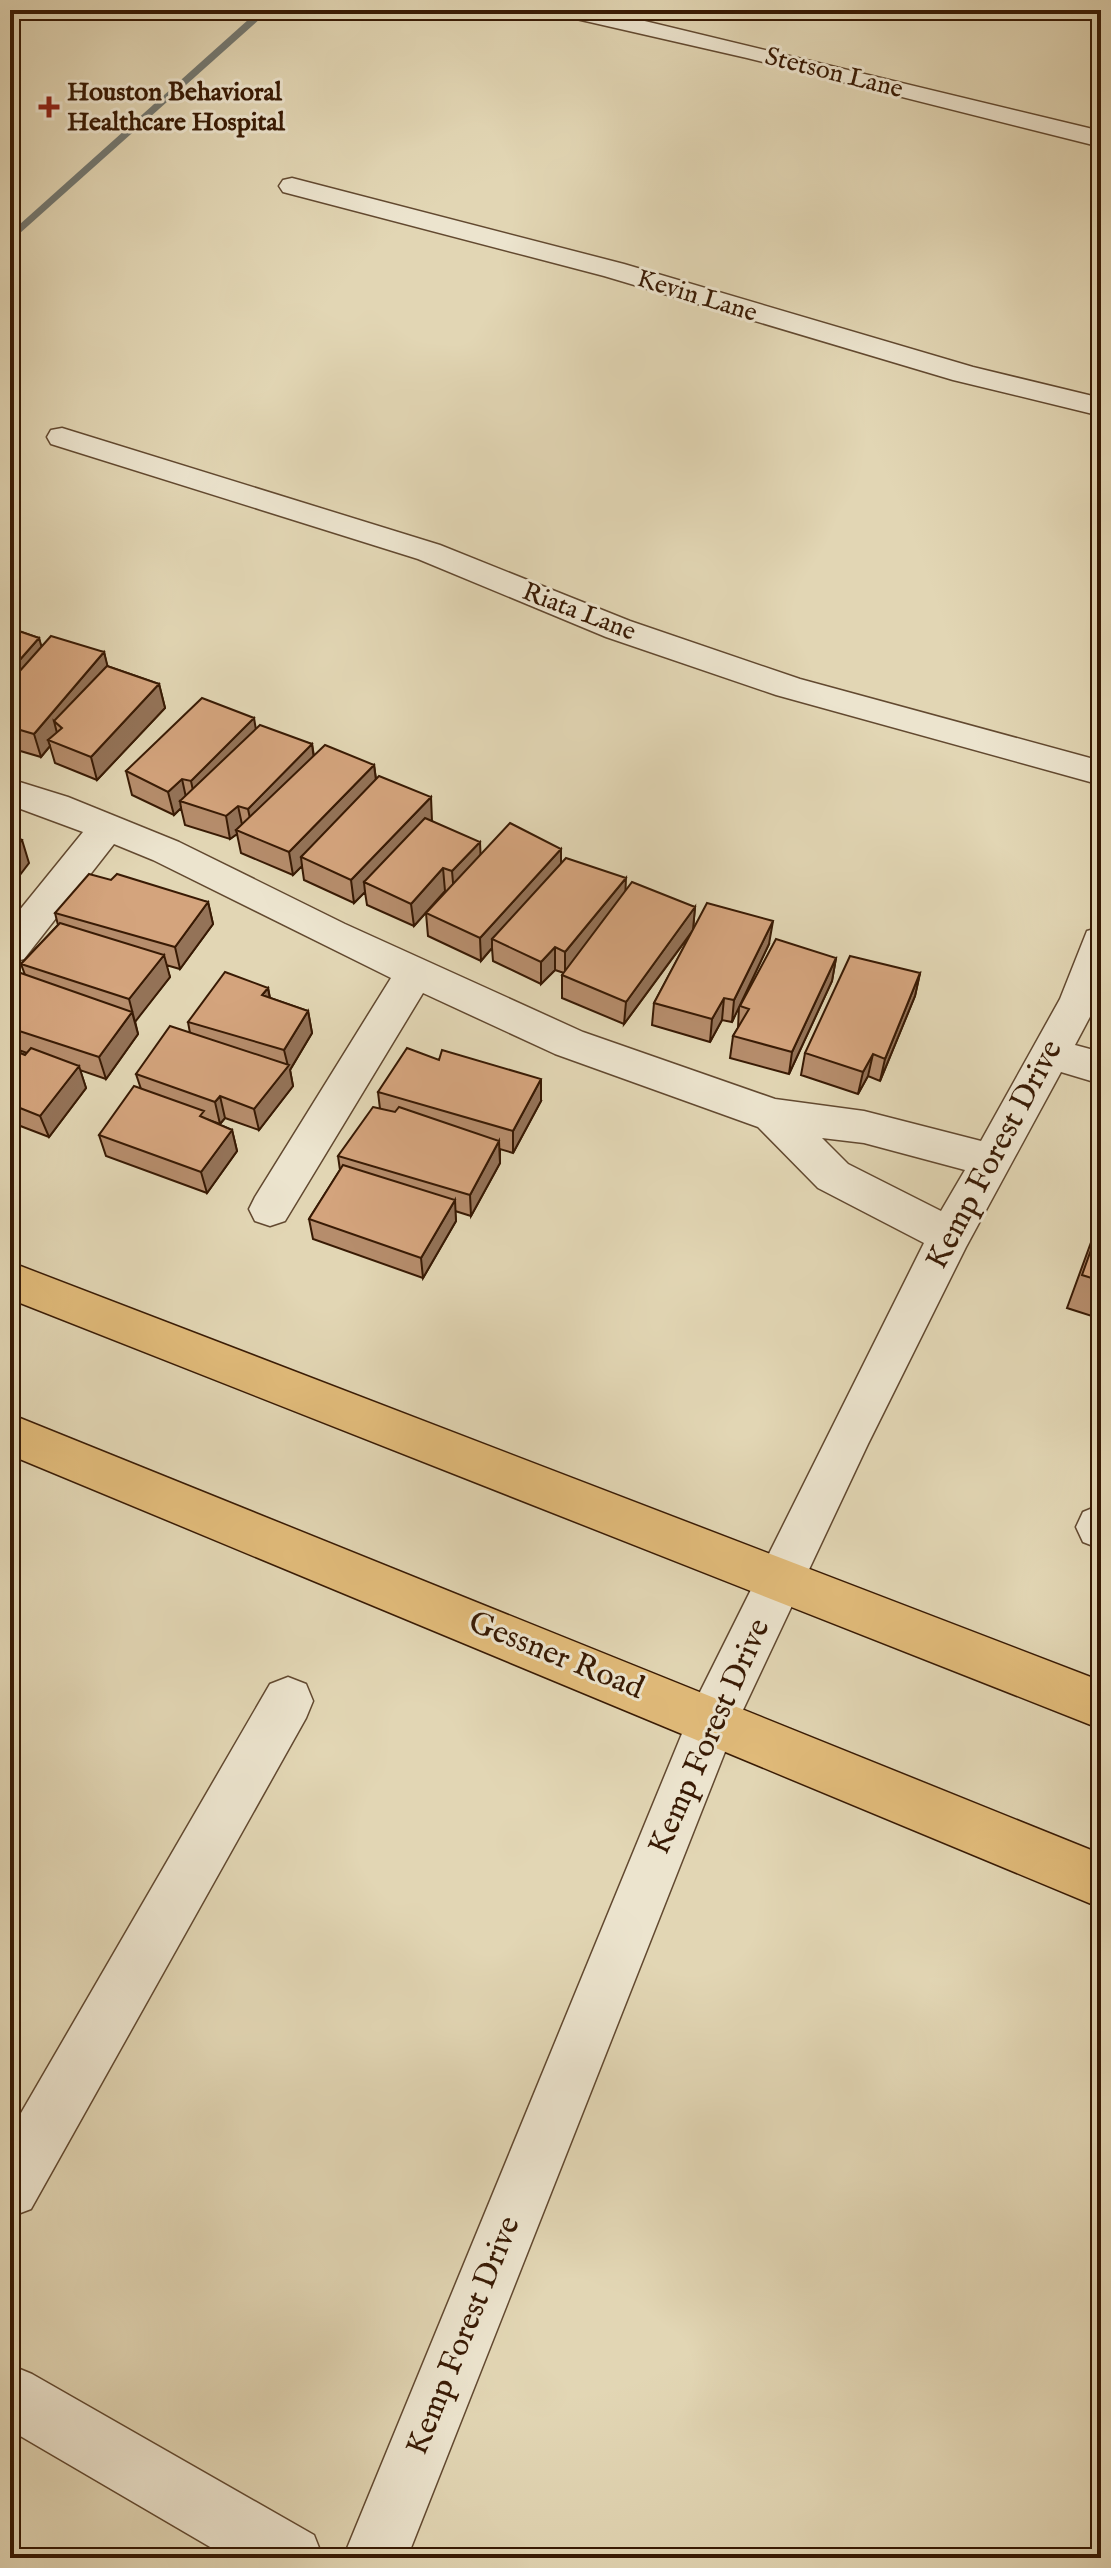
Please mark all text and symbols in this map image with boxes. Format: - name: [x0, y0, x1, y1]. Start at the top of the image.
- street label: Stetson Lane: [761, 40, 907, 106]
- place label: Houston Behavioral Healthcare Hospital: [67, 76, 286, 139]
- marker: Houston Behavioral Healthcare Hospital: [38, 96, 60, 118]
- street label: Kevin Lane: [633, 262, 761, 330]
- street label: Riata Lane: [517, 575, 641, 649]
- street label: Kemp Forest Drive: [917, 1033, 1073, 1277]
- street label: Gessner Road: [462, 1602, 651, 1710]
- street label: Kemp Forest Drive: [640, 1613, 780, 1861]
- street label: Kemp Forest Drive: [397, 2210, 531, 2462]

